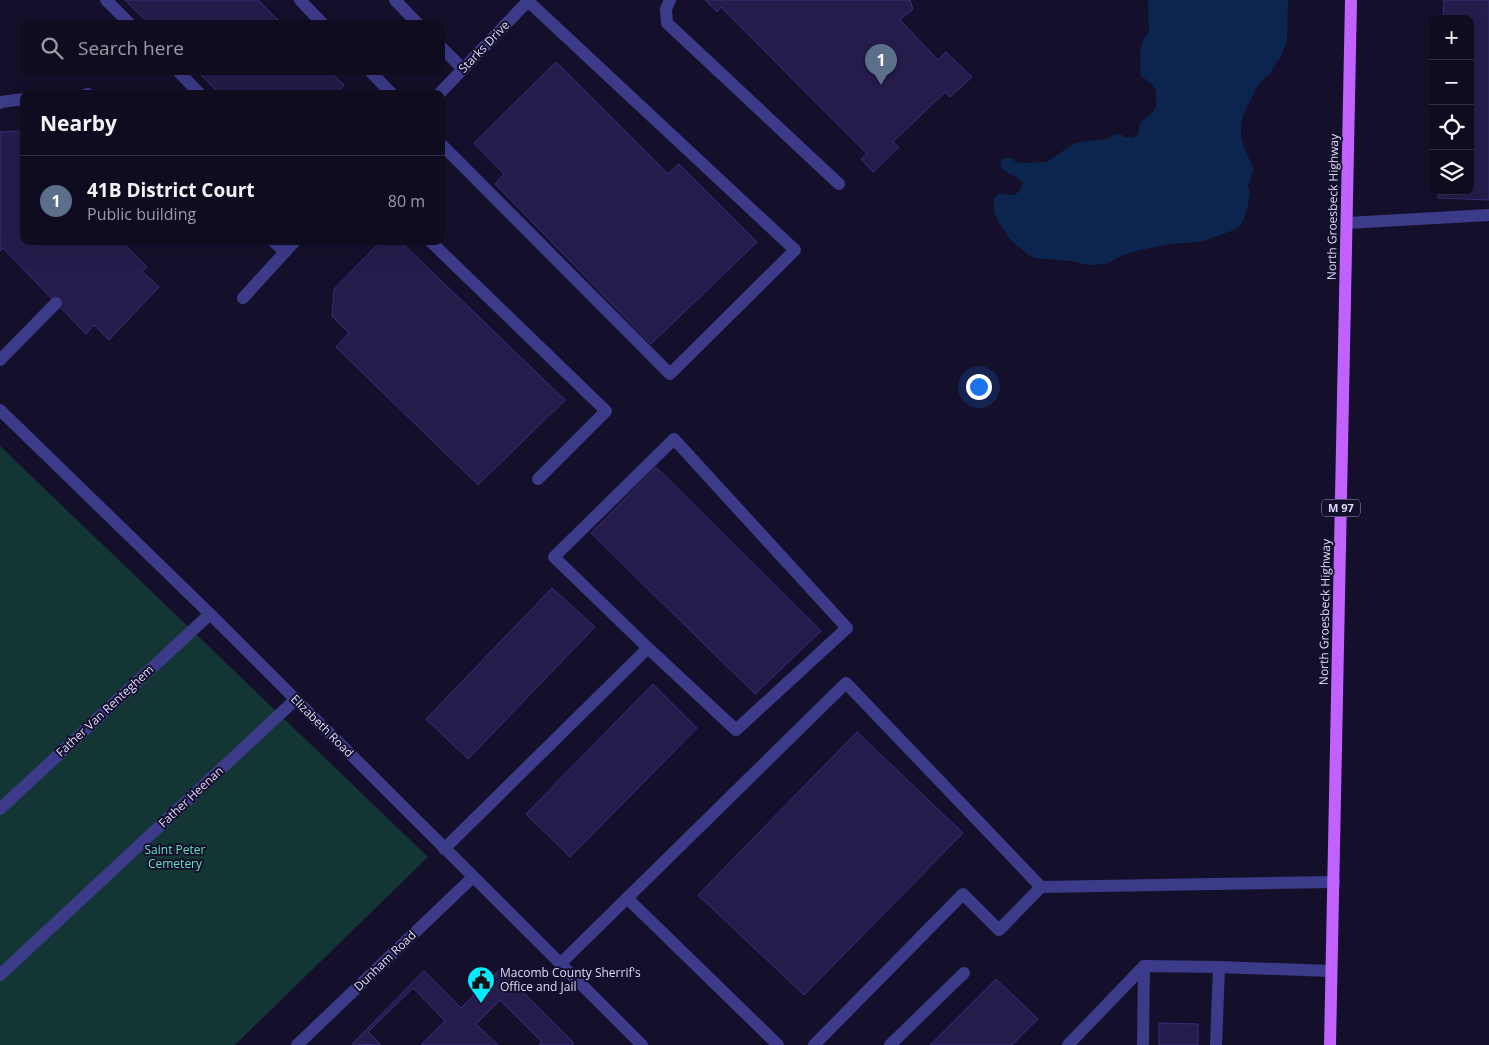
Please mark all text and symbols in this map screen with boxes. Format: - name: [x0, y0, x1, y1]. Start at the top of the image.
- map controls: [1429, 15, 1474, 195]
- button: +: [1429, 15, 1474, 60]
- street label: Starks Drive: [454, 16, 513, 77]
- search box: [20, 20, 445, 75]
- icon: search: [38, 34, 66, 62]
- text: Search here: [78, 35, 184, 61]
- pin: 1: [865, 44, 897, 85]
- button: −: [1429, 60, 1474, 105]
- button: locate: [1429, 105, 1474, 150]
- text: Nearby: [40, 109, 117, 137]
- street label: North Groesbeck Highway: [1323, 133, 1342, 280]
- button: layers: [1429, 150, 1474, 195]
- text: 41B District Court: [87, 177, 255, 203]
- text: 1: [51, 190, 61, 212]
- text: 80 m: [388, 190, 425, 212]
- text: Public building: [87, 203, 196, 225]
- your location: [966, 374, 992, 400]
- road number: M 97: [1322, 499, 1360, 516]
- street label: North Groesbeck Highway: [1315, 538, 1334, 685]
- street label: Father Van Renteghem: [52, 661, 157, 760]
- street label: Elizabeth Road: [287, 690, 358, 761]
- street label: Father Heenan: [155, 762, 227, 831]
- park label: Saint Peter Cemetery: [145, 841, 206, 872]
- street label: Dunham Road: [350, 927, 419, 995]
- place label: Macomb County Sherrif's Office and Jail: [500, 964, 641, 995]
- public building icon: Macomb County Sherrif's Office and Jail: [466, 965, 496, 1004]

